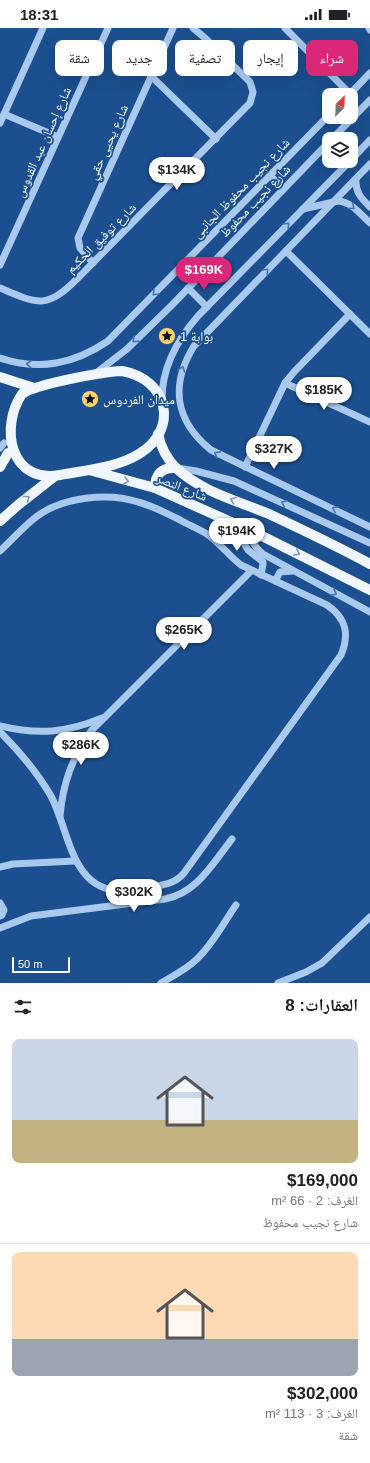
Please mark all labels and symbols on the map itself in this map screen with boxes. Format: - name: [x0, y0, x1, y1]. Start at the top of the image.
- street label: شارع إحسان عبد القدوس: [12, 84, 76, 200]
- north arrow: [322, 88, 358, 124]
- street label: شارع يحيى حقي: [85, 102, 134, 183]
- street label: شارع نجيب محفوظ الجانبى: [189, 135, 293, 241]
- pin: $134K: [149, 157, 205, 191]
- street label: شارع نجيب محفوظ: [216, 161, 294, 241]
- street label: شارع توفيق الحكيم: [63, 200, 141, 278]
- one-way arrow: [348, 202, 355, 209]
- one-way arrow: [282, 222, 290, 230]
- pin: $169K: [176, 257, 232, 291]
- one-way arrow: [261, 268, 269, 276]
- one-way arrow: [153, 288, 160, 296]
- place icon: بوابة 1: [157, 326, 177, 346]
- place label: بوابة 1: [180, 329, 213, 345]
- one-way arrow: [133, 335, 140, 342]
- one-way arrow: [26, 360, 32, 369]
- one-way arrow: [177, 366, 186, 373]
- pin: $185K: [296, 377, 352, 411]
- place icon: ميدان الفردوس: [80, 389, 100, 409]
- place label: ميدان الفردوس: [103, 392, 175, 408]
- pin: $327K: [246, 436, 302, 470]
- one-way arrow: [214, 451, 222, 459]
- street label: شارع النصر: [153, 470, 210, 506]
- one-way arrow: [123, 476, 129, 484]
- one-way arrow: [23, 496, 30, 503]
- one-way arrow: [230, 497, 238, 505]
- one-way arrow: [281, 499, 288, 507]
- one-way arrow: [332, 506, 339, 514]
- pin: $194K: [209, 518, 265, 552]
- one-way arrow: [293, 548, 300, 556]
- one-way arrow: [330, 588, 338, 595]
- pin: $265K: [156, 617, 212, 651]
- pin: $286K: [53, 732, 109, 766]
- pin: $302K: [106, 879, 162, 913]
- scale bar: [12, 955, 70, 974]

